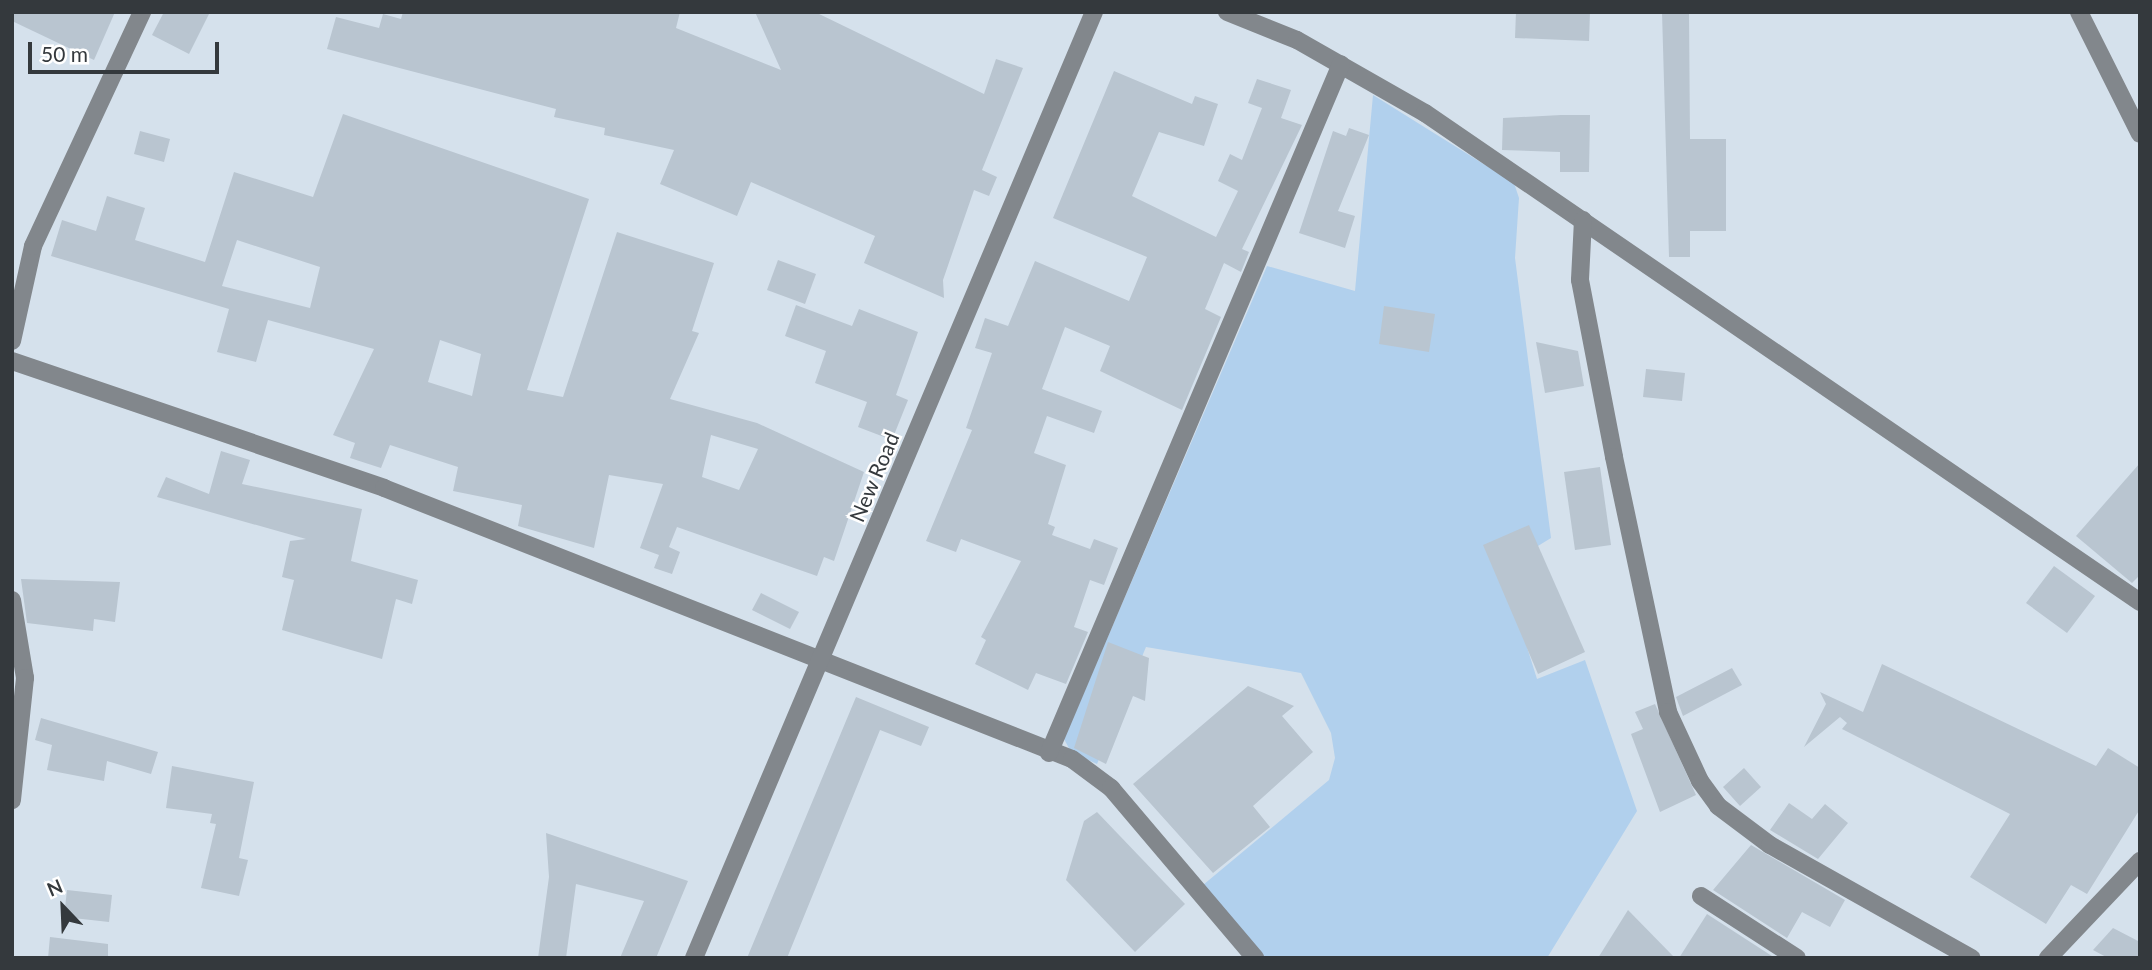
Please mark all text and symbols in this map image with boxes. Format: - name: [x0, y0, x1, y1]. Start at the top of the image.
- scale bar: [32, 28, 222, 72]
- text: 50 m: [41, 41, 88, 66]
- street label: New Road: [844, 428, 904, 526]
- north arrow: [28, 872, 98, 942]
- text: N: [43, 874, 66, 901]

